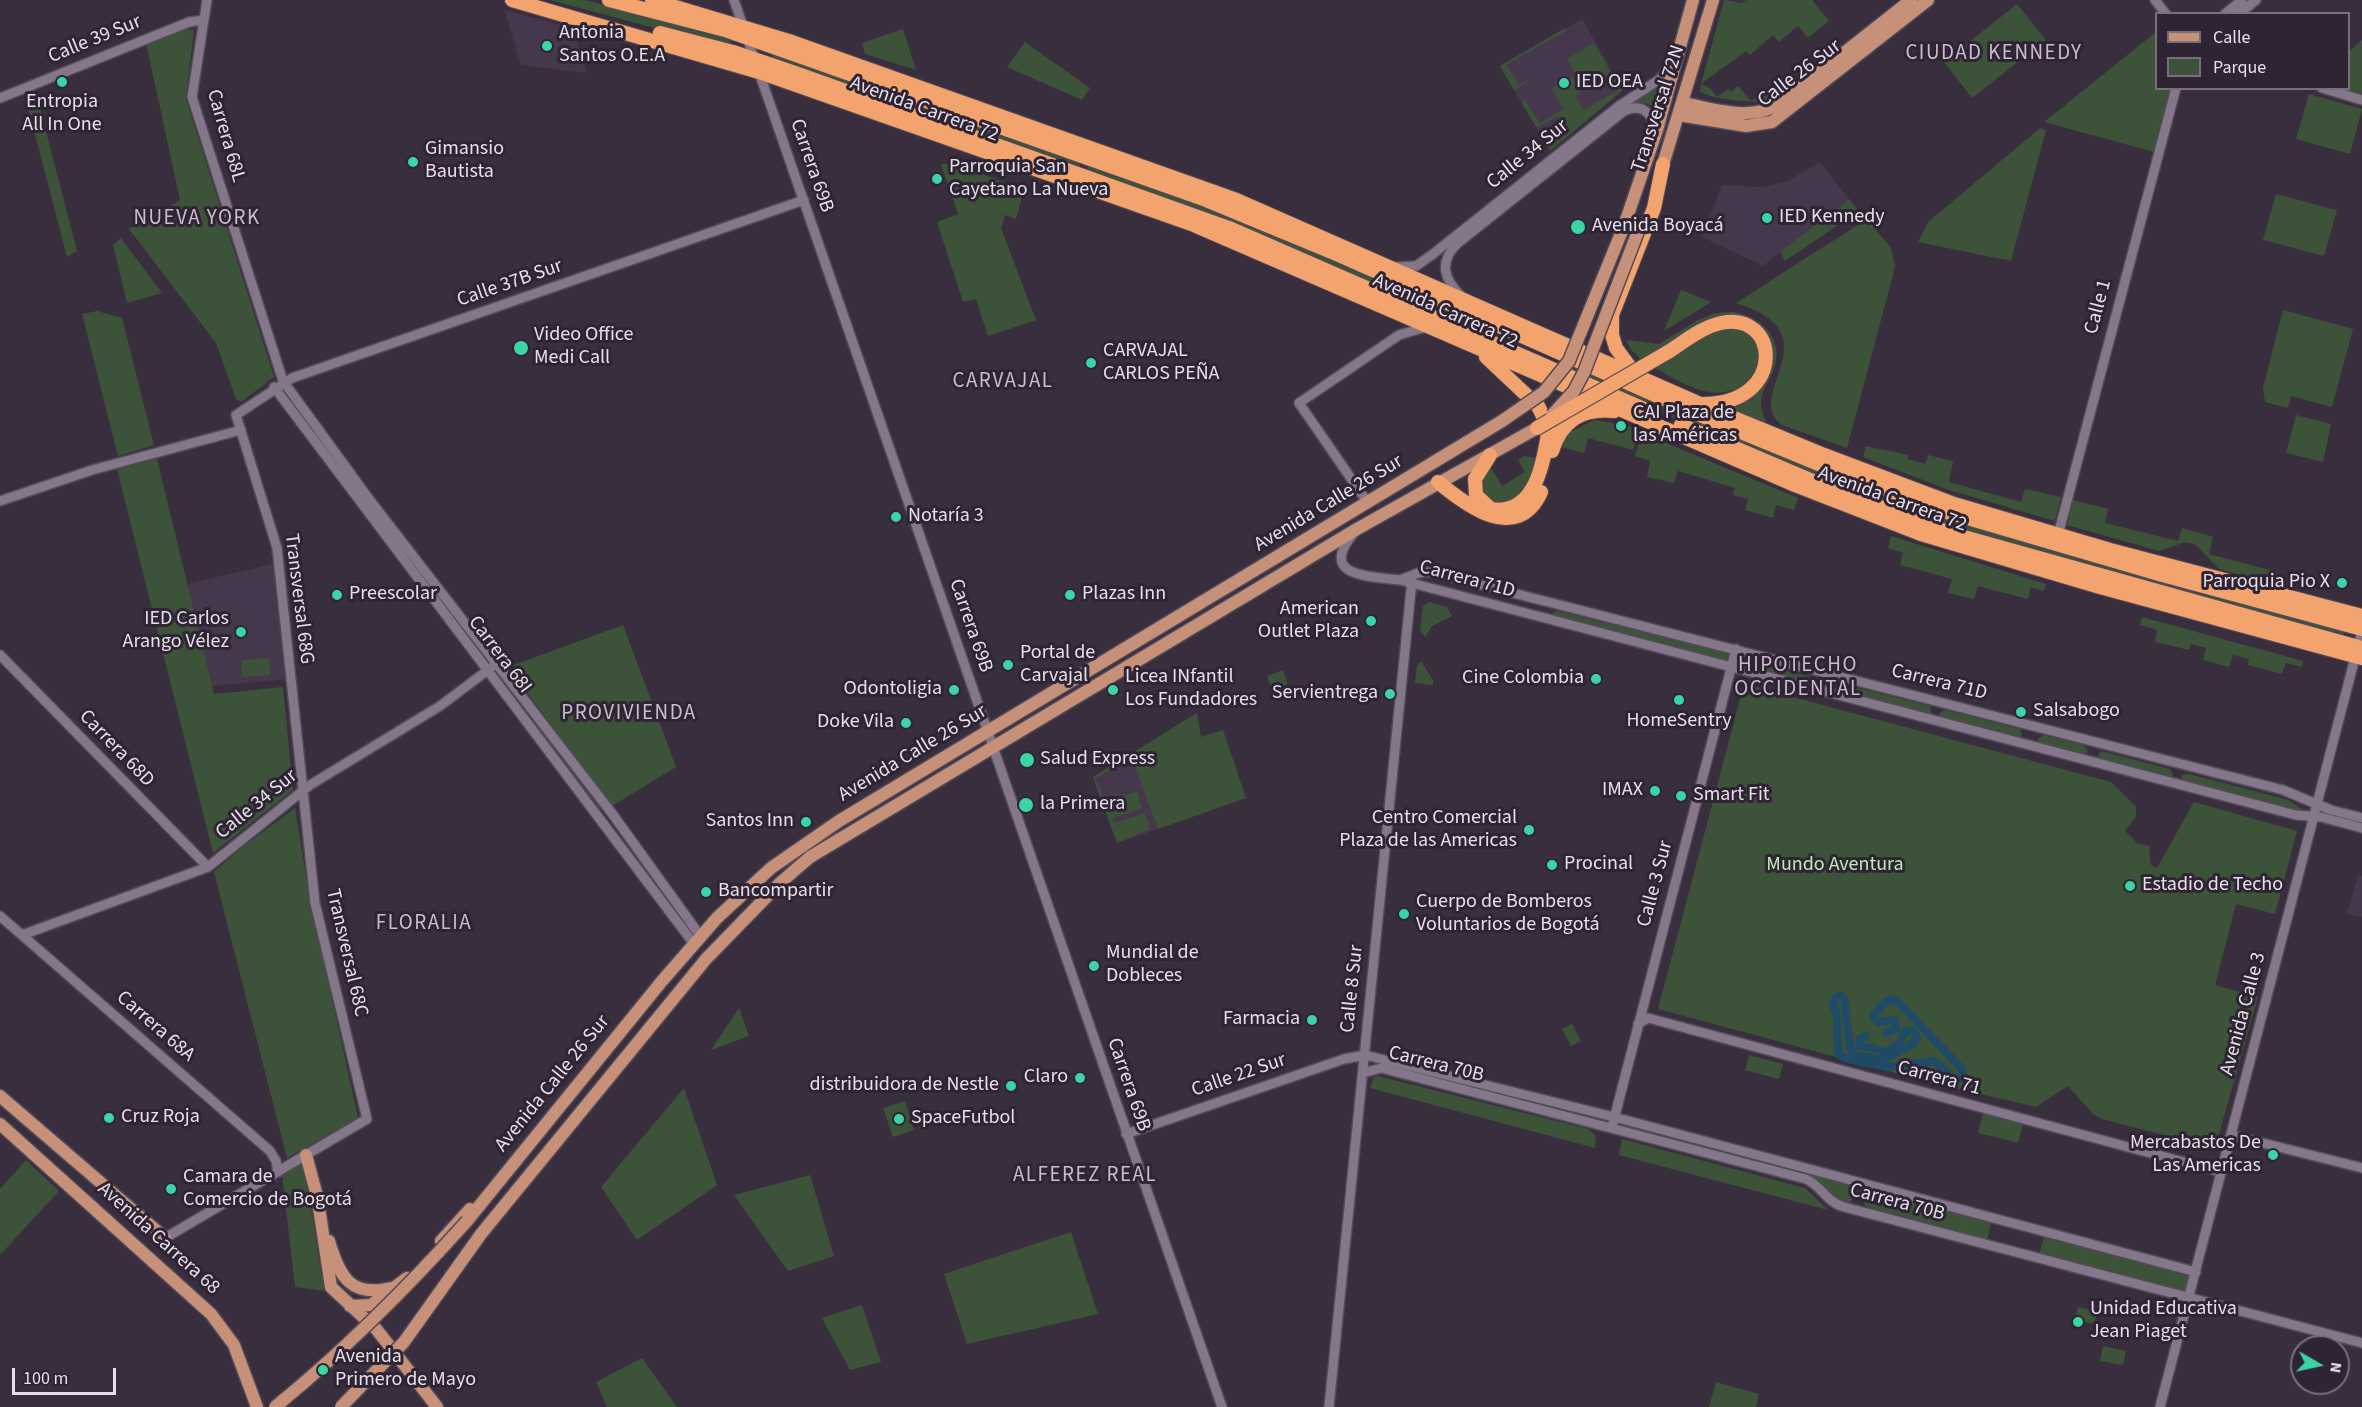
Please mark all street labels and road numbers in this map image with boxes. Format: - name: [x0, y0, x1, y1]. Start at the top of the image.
- street label: Calle 39 Sur: [45, 11, 145, 69]
- street label: Calle 26 Sur: [1754, 35, 1846, 113]
- street label: Transversal 72N: [1627, 42, 1691, 176]
- street label: Avenida Carrera 72: [846, 72, 1002, 148]
- street label: Carrera 68L: [200, 87, 250, 185]
- street label: Calle 34 Sur: [1482, 115, 1574, 195]
- street label: Carrera 69B: [784, 116, 838, 216]
- street label: Calle 37B Sur: [454, 255, 566, 313]
- street label: Avenida Carrera 72: [1369, 269, 1521, 355]
- street label: Calle 1: [2080, 277, 2118, 337]
- street label: Avenida Calle 26 Sur: [1250, 450, 1408, 558]
- street label: Avenida Carrera 72: [1814, 462, 1970, 538]
- street label: Transversal 68G: [278, 532, 318, 666]
- street label: Carrera 71D: [1417, 556, 1517, 604]
- street label: Carrera 69B: [943, 576, 997, 676]
- street label: Carrera 68I: [462, 612, 536, 698]
- street label: Carrera 71D: [1889, 660, 1989, 706]
- street label: Avenida Calle 26 Sur: [834, 700, 992, 808]
- street label: Carrera 68D: [73, 705, 159, 793]
- street label: Calle 34 Sur: [211, 765, 303, 845]
- street label: Calle 3 Sur: [1633, 838, 1679, 930]
- street label: Transversal 68C: [320, 887, 372, 1019]
- street label: Calle 8 Sur: [1336, 944, 1370, 1034]
- street label: Avenida Calle 3: [2216, 950, 2272, 1078]
- street label: Carrera 68A: [111, 986, 199, 1068]
- street label: Avenida Calle 26 Sur: [491, 1011, 615, 1157]
- street label: Carrera 69B: [1101, 1035, 1155, 1135]
- street label: Carrera 70B: [1386, 1042, 1486, 1088]
- street label: Calle 22 Sur: [1189, 1049, 1289, 1103]
- street label: Carrera 71: [1895, 1056, 1983, 1102]
- street label: Avenida Carrera 68: [92, 1178, 224, 1300]
- street label: Carrera 70B: [1847, 1179, 1947, 1227]

